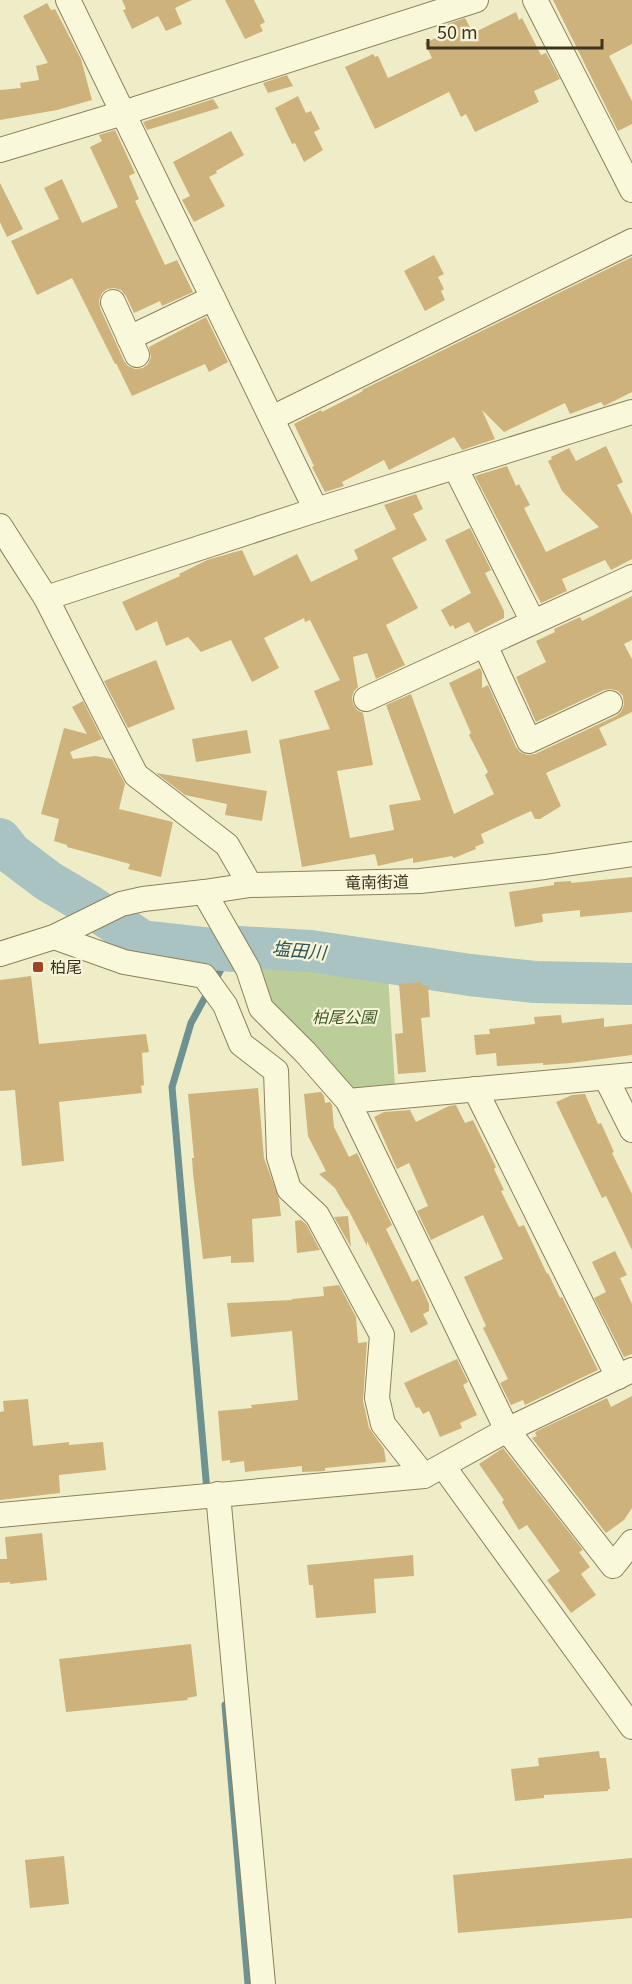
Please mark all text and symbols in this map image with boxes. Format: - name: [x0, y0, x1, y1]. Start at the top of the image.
- scale bar: [428, 12, 602, 50]
- text: 50 m: [437, 18, 478, 44]
- street label: 竜南街道: [345, 868, 409, 894]
- water label: 塩田川: [271, 934, 329, 964]
- place label: 柏尾: [50, 954, 82, 978]
- marker: 柏尾: [31, 960, 45, 974]
- park label: 柏尾公園: [312, 1004, 378, 1028]

